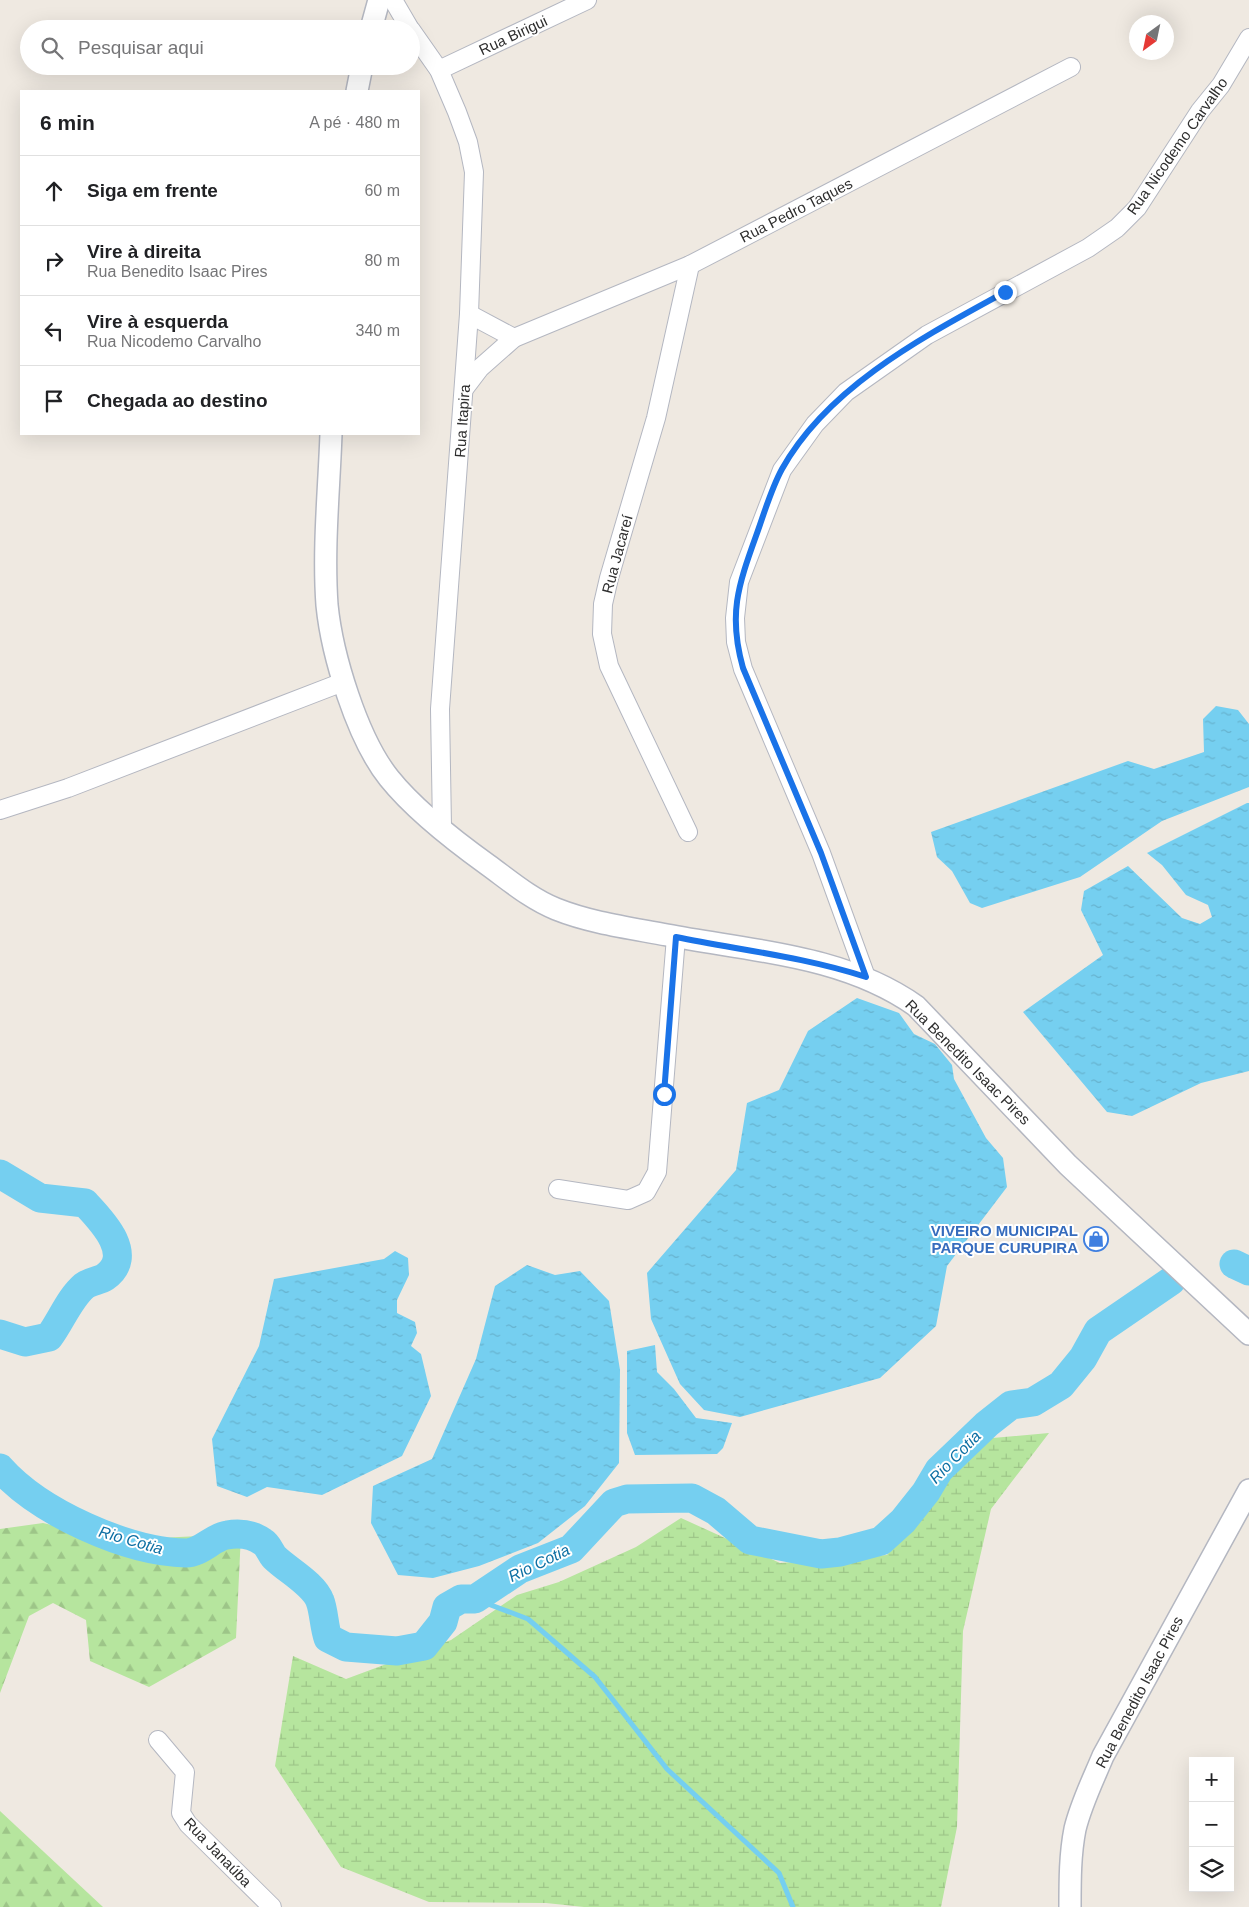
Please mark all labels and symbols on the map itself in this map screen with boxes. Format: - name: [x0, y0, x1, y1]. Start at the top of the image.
- street label: Rua Birigui: [476, 12, 550, 58]
- north arrow: [1129, 15, 1174, 60]
- street label: Rua Nicodemo Carvalho: [1123, 74, 1231, 218]
- street label: Rua Pedro Taques: [737, 174, 855, 246]
- route end: [994, 281, 1017, 304]
- street label: Rua Itapira: [451, 383, 473, 458]
- street label: Rua Jacareí: [598, 512, 636, 595]
- street label: Rua Benedito Isaac Pires: [902, 996, 1034, 1128]
- route start: [653, 1083, 676, 1106]
- place label: VIVEIRO MUNICIPAL PARQUE CURUPIRA: [931, 1222, 1078, 1256]
- shop icon: VIVEIRO MUNICIPAL PARQUE CURUPIRA: [1083, 1226, 1109, 1252]
- water label: Rio Cotia: [926, 1427, 984, 1487]
- water label: Rio Cotia: [97, 1523, 165, 1557]
- water label: Rio Cotia: [506, 1541, 572, 1585]
- street label: Rua Benedito Isaac Pires: [1092, 1613, 1186, 1771]
- street label: Rua Janaúba: [181, 1814, 256, 1890]

